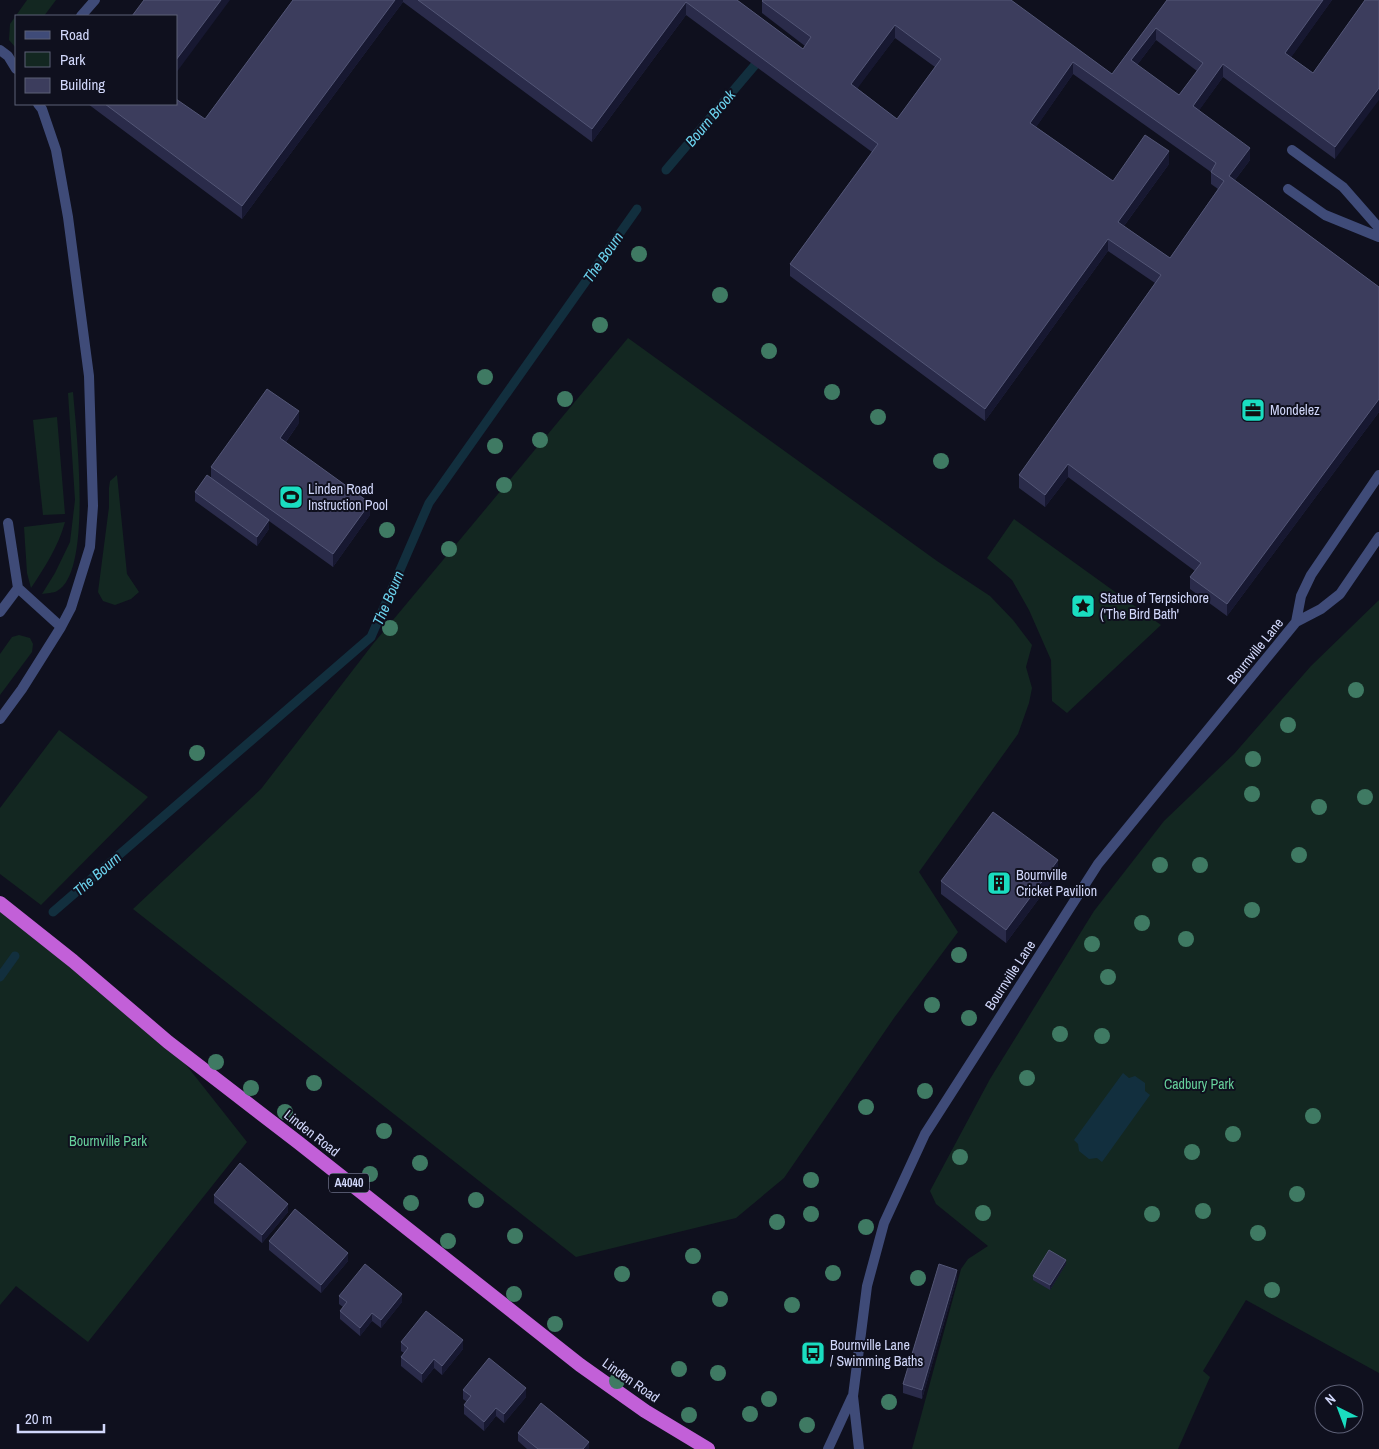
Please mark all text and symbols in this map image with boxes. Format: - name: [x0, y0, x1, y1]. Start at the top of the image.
- legend: [15, 15, 178, 105]
- text: Road: [60, 24, 89, 45]
- text: Park: [60, 49, 86, 70]
- text: Building: [60, 74, 105, 95]
- water label: Bourn Brook: [680, 84, 741, 151]
- water label: The Bourn: [578, 227, 628, 287]
- office icon: Mondelez: [1240, 397, 1266, 423]
- place label: Mondelez: [1270, 401, 1320, 419]
- place label: Linden Road Instruction Pool: [308, 480, 388, 514]
- sports icon: Linden Road Instruction Pool: [278, 484, 304, 510]
- water label: The Bourn: [367, 567, 409, 629]
- place label: Statue of Terpsichore ('The Bird Bath': [1100, 589, 1209, 623]
- place icon: Statue of Terpsichore ('The Bird Bath': [1070, 593, 1096, 619]
- street label: Bournville Lane: [1223, 614, 1287, 688]
- water label: The Bourn: [68, 847, 126, 901]
- place label: Bournville Cricket Pavilion: [1016, 866, 1097, 900]
- building icon: Bournville Cricket Pavilion: [986, 870, 1012, 896]
- street label: Bournville Lane: [981, 937, 1039, 1013]
- park label: Cadbury Park: [1164, 1075, 1234, 1093]
- street label: Linden Road: [281, 1106, 343, 1160]
- park label: Bournville Park: [69, 1132, 147, 1150]
- road number: A4040: [329, 1174, 369, 1192]
- place label: Bournville Lane / Swimming Baths: [830, 1336, 923, 1370]
- bus stop icon: Bournville Lane / Swimming Baths: [800, 1340, 826, 1366]
- street label: Linden Road: [599, 1354, 663, 1406]
- north arrow: [1314, 1384, 1364, 1434]
- text: N: [1321, 1390, 1339, 1409]
- scale bar: [18, 1402, 104, 1434]
- text: 20 m: [25, 1408, 52, 1429]

